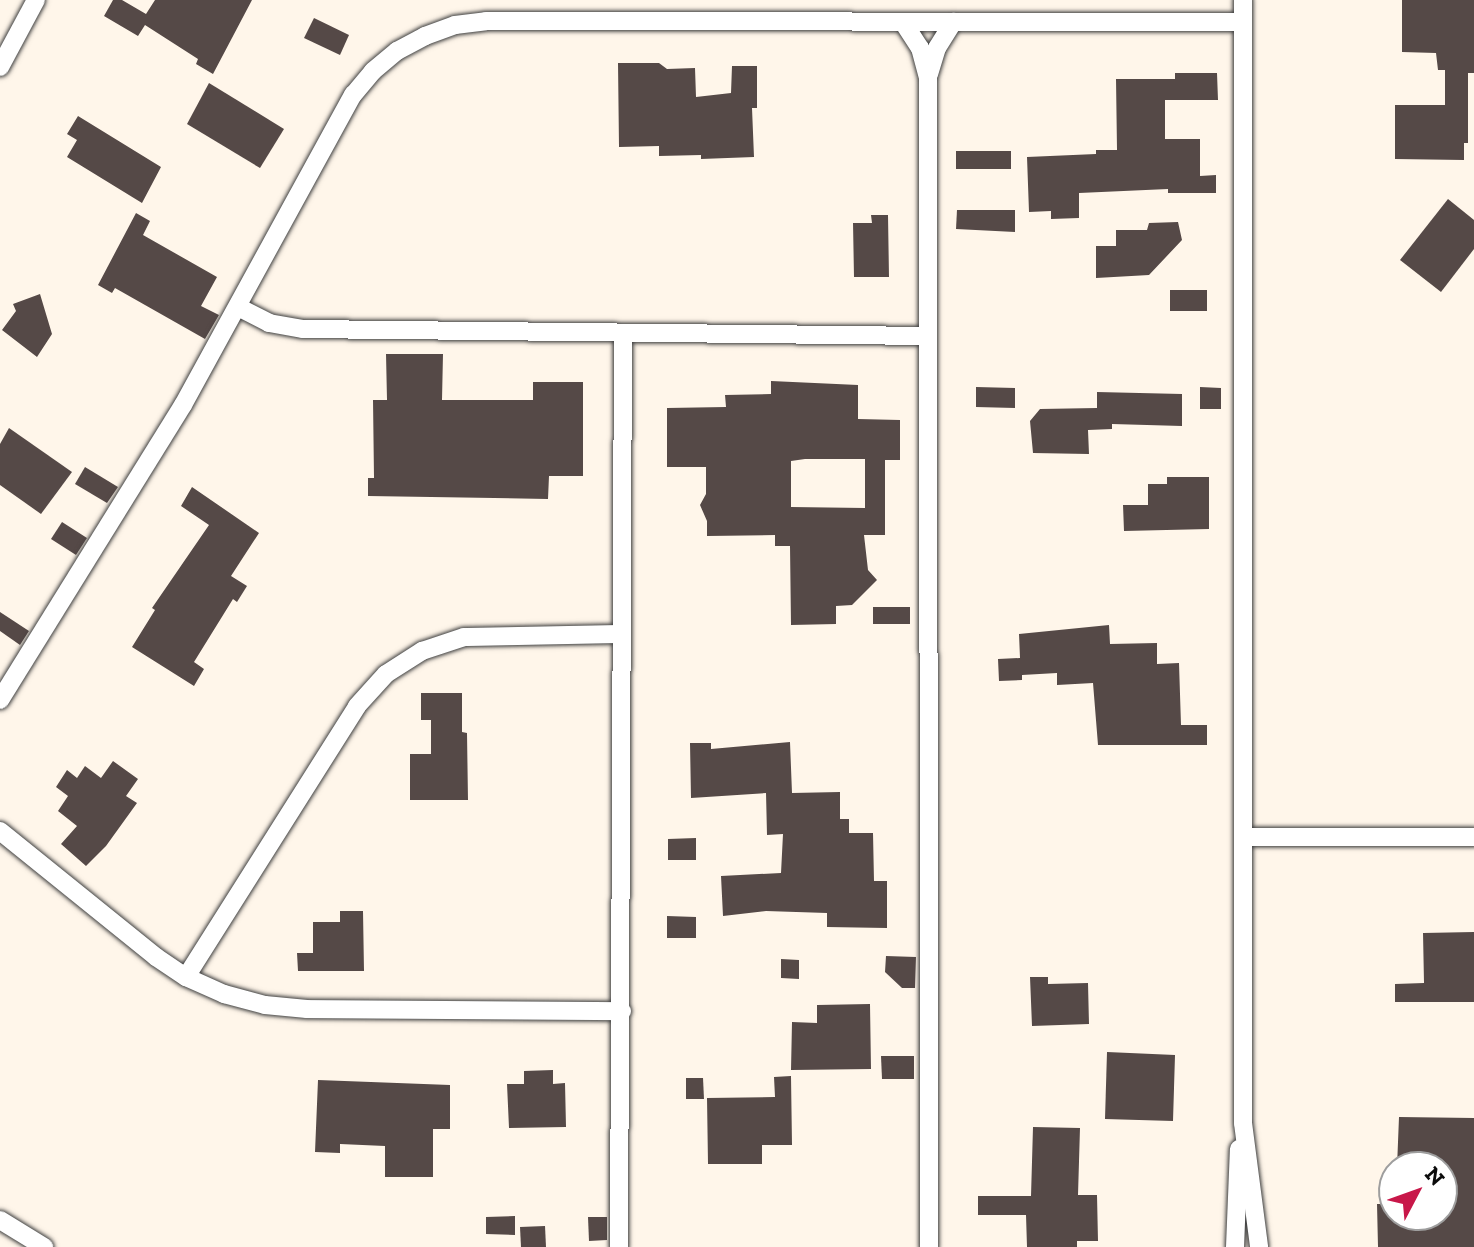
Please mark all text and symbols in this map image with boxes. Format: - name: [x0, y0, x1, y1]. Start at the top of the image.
- north arrow: [1378, 1151, 1458, 1231]
- text: N: [1419, 1161, 1451, 1191]

